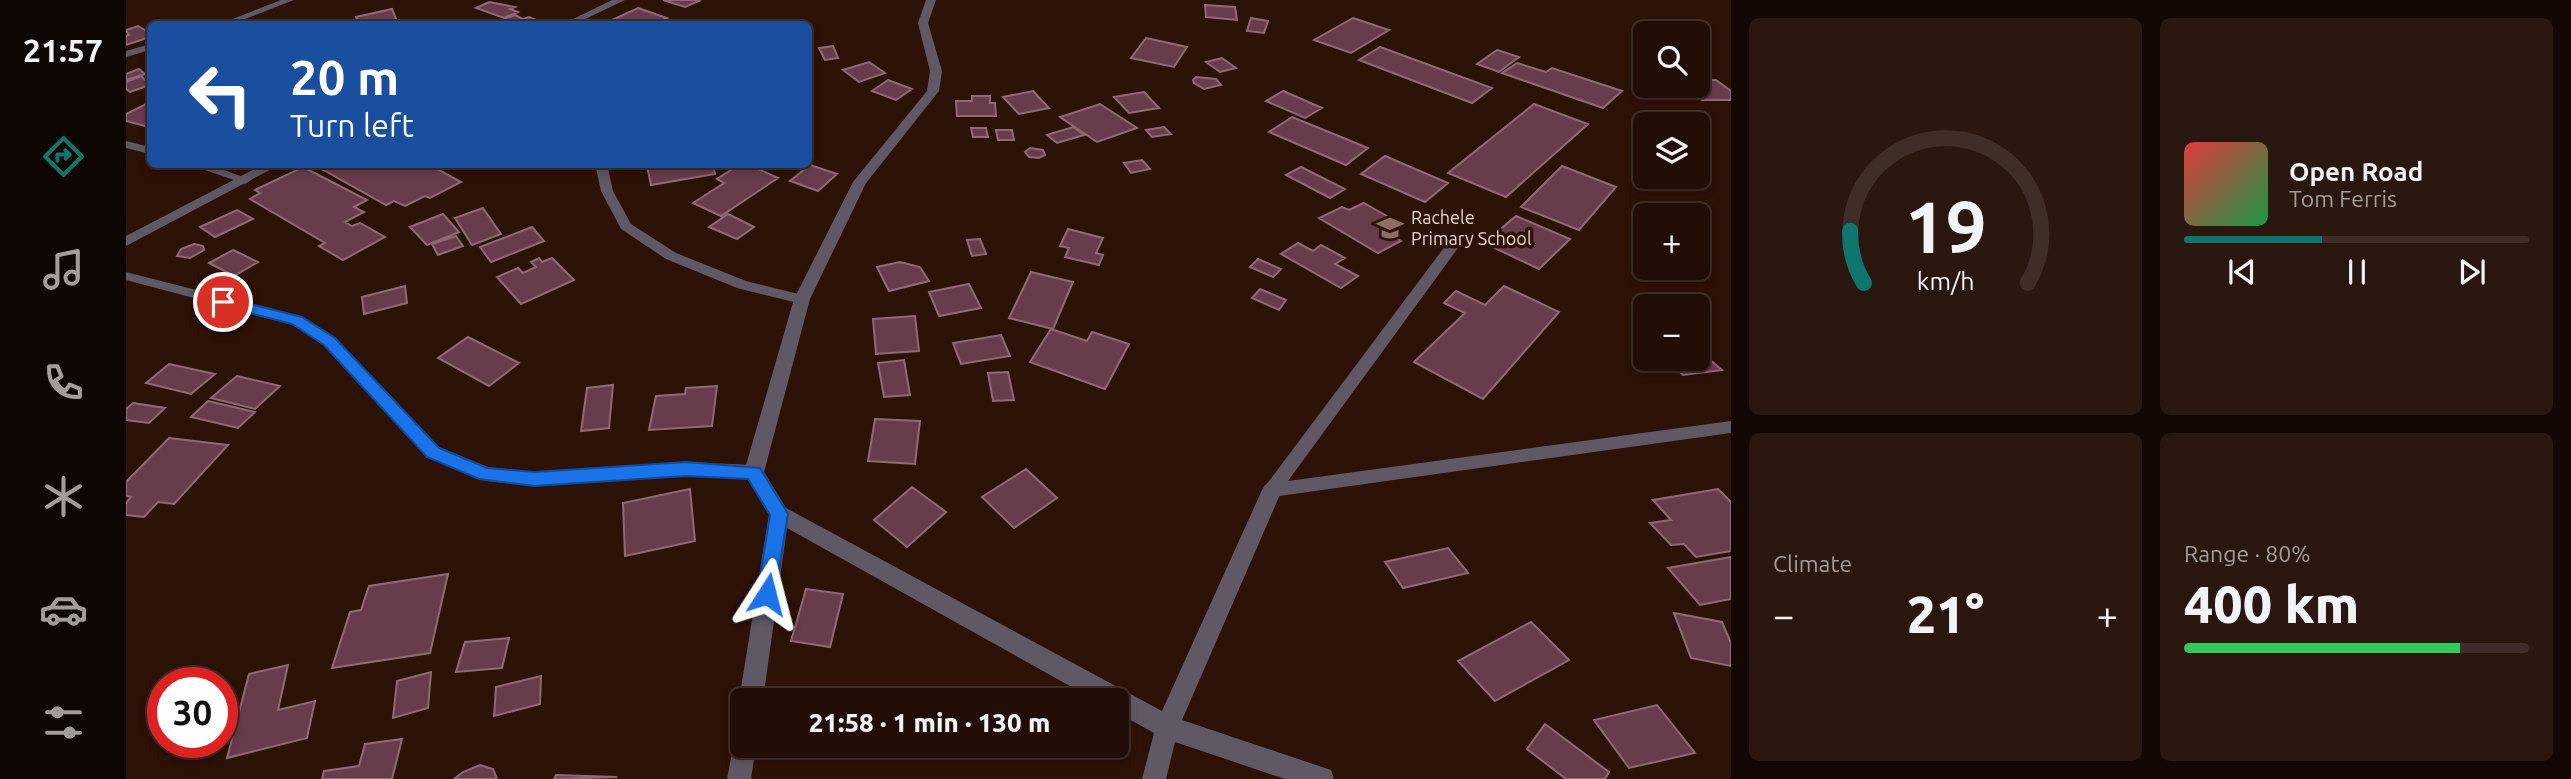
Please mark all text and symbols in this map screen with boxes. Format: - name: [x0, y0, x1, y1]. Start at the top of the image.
- map controls: [1633, 21, 1710, 371]
- button: search: [1633, 21, 1710, 98]
- text: 21:57: [23, 32, 103, 68]
- icon: left: [175, 49, 266, 140]
- text: 20 m: [290, 49, 399, 104]
- text: Turn left: [290, 107, 414, 143]
- button: layers: [1633, 112, 1710, 189]
- icon: directions: [39, 132, 88, 181]
- text: Open Road: [2289, 157, 2423, 186]
- text: 19: [1904, 185, 1987, 267]
- text: Tom Ferris: [2289, 186, 2397, 211]
- button: +: [1633, 203, 1710, 280]
- place label: Rachele Primary School: [1411, 207, 1532, 248]
- school or university icon: Rachele Primary School: [1375, 213, 1405, 243]
- icon: music: [39, 245, 88, 294]
- icon: previous: [2223, 253, 2261, 291]
- icon: pause: [2338, 253, 2376, 291]
- icon: next: [2453, 253, 2491, 291]
- text: km/h: [1917, 267, 1974, 295]
- pin: [193, 272, 253, 332]
- icon: arrive: [204, 283, 242, 321]
- button: −: [1633, 294, 1710, 371]
- icon: phone: [39, 358, 88, 407]
- icon: climate: [39, 472, 88, 521]
- text: Range · 80%: [2184, 541, 2311, 566]
- text: Climate: [1773, 551, 1852, 576]
- position arrow: [730, 557, 804, 631]
- text: 400 km: [2184, 575, 2359, 633]
- icon: car: [39, 585, 88, 634]
- text: 21°: [1907, 585, 1984, 643]
- text: −: [1773, 594, 1794, 636]
- text: +: [2097, 594, 2118, 636]
- speed limit sign: 30: [147, 667, 238, 758]
- icon: filters: [39, 698, 88, 747]
- text: 21:58 · 1 min · 130 m: [809, 708, 1050, 737]

